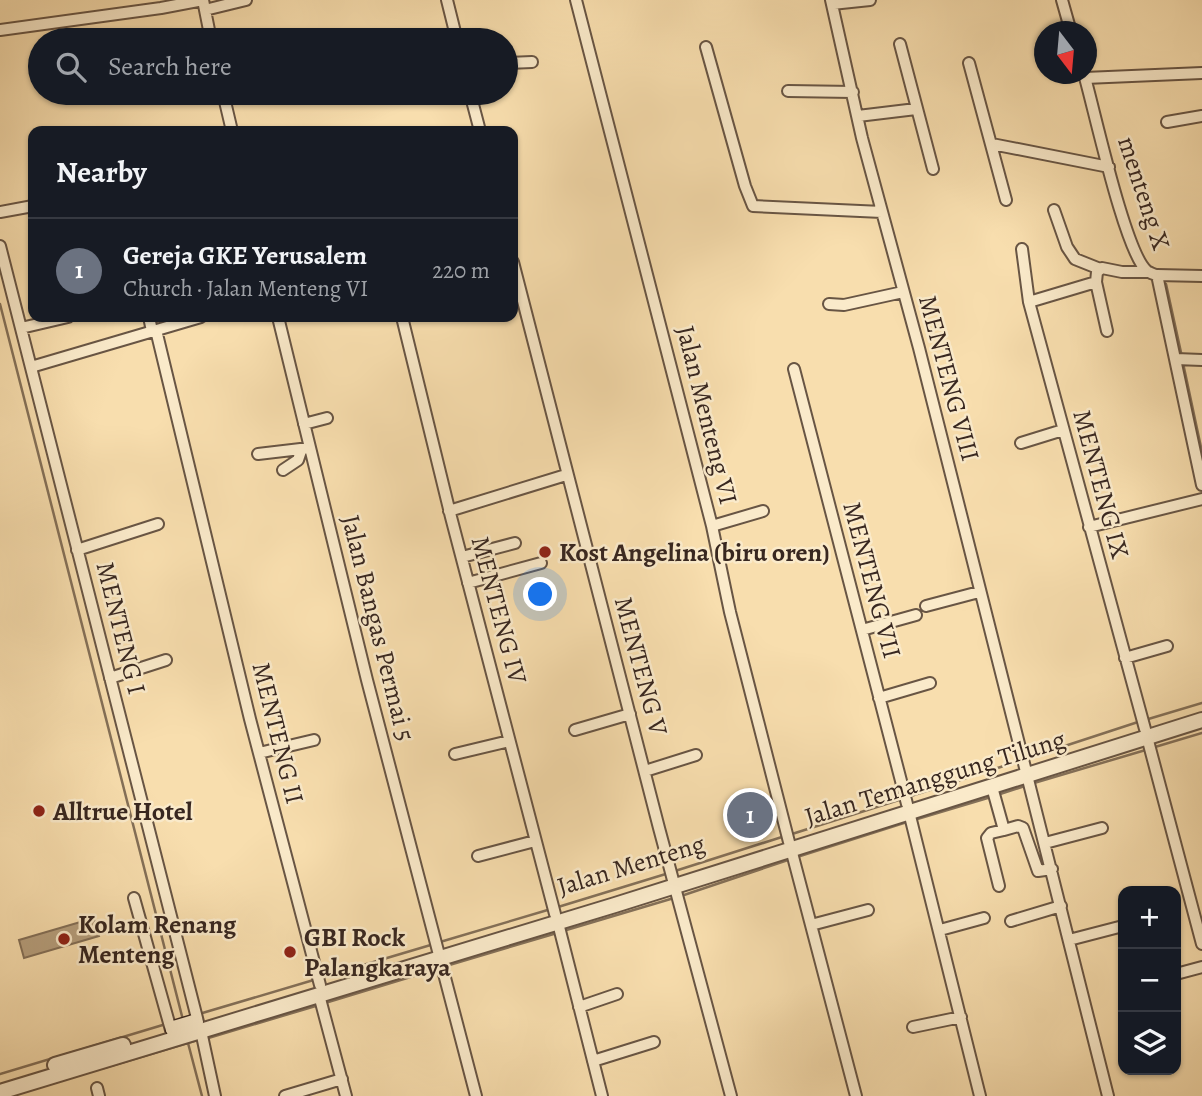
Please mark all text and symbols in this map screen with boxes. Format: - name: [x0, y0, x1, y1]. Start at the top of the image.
- north arrow: [1034, 21, 1097, 84]
- search box: [28, 28, 518, 105]
- icon: search: [52, 48, 90, 86]
- text: Search here: [108, 49, 232, 84]
- street label: menteng X: [1109, 132, 1179, 254]
- text: Nearby: [56, 152, 147, 192]
- text: Gereja GKE Yerusalem: [123, 238, 367, 273]
- text: 1: [75, 255, 83, 286]
- text: 220 m: [432, 255, 490, 286]
- text: Church · Jalan Menteng VI: [123, 273, 368, 304]
- street label: MENTENG VIII: [910, 291, 988, 465]
- street label: Jalan Menteng VI: [668, 322, 746, 508]
- street label: MENTENG IX: [1064, 406, 1138, 562]
- street label: MENTENG VII: [834, 498, 910, 662]
- street label: Jalan Bangas Permai 5: [333, 511, 423, 745]
- street label: MENTENG IV: [462, 532, 536, 688]
- place label: Kost Angelina (biru oren): [559, 535, 830, 570]
- marker: Kost Angelina (biru oren): [537, 544, 553, 560]
- street label: MENTENG I: [88, 558, 154, 698]
- your location: [523, 577, 557, 611]
- street label: MENTENG V: [606, 593, 676, 739]
- street label: MENTENG II: [243, 658, 313, 808]
- street label: Jalan Temanggung Tilung: [800, 722, 1070, 834]
- pin: 1: [727, 789, 773, 841]
- place label: Alltrue Hotel: [52, 794, 193, 829]
- marker: Alltrue Hotel: [31, 803, 47, 819]
- street label: Jalan Menteng: [553, 826, 709, 904]
- map controls: [1118, 886, 1181, 1075]
- button: +: [1118, 886, 1181, 949]
- place label: Kolam Renang Menteng: [78, 907, 237, 972]
- place label: GBI Rock Palangkaraya: [304, 920, 451, 985]
- marker: Kolam Renang Menteng: [56, 931, 72, 947]
- marker: GBI Rock Palangkaraya: [282, 944, 298, 960]
- button: −: [1118, 949, 1181, 1012]
- button: layers: [1118, 1012, 1181, 1075]

